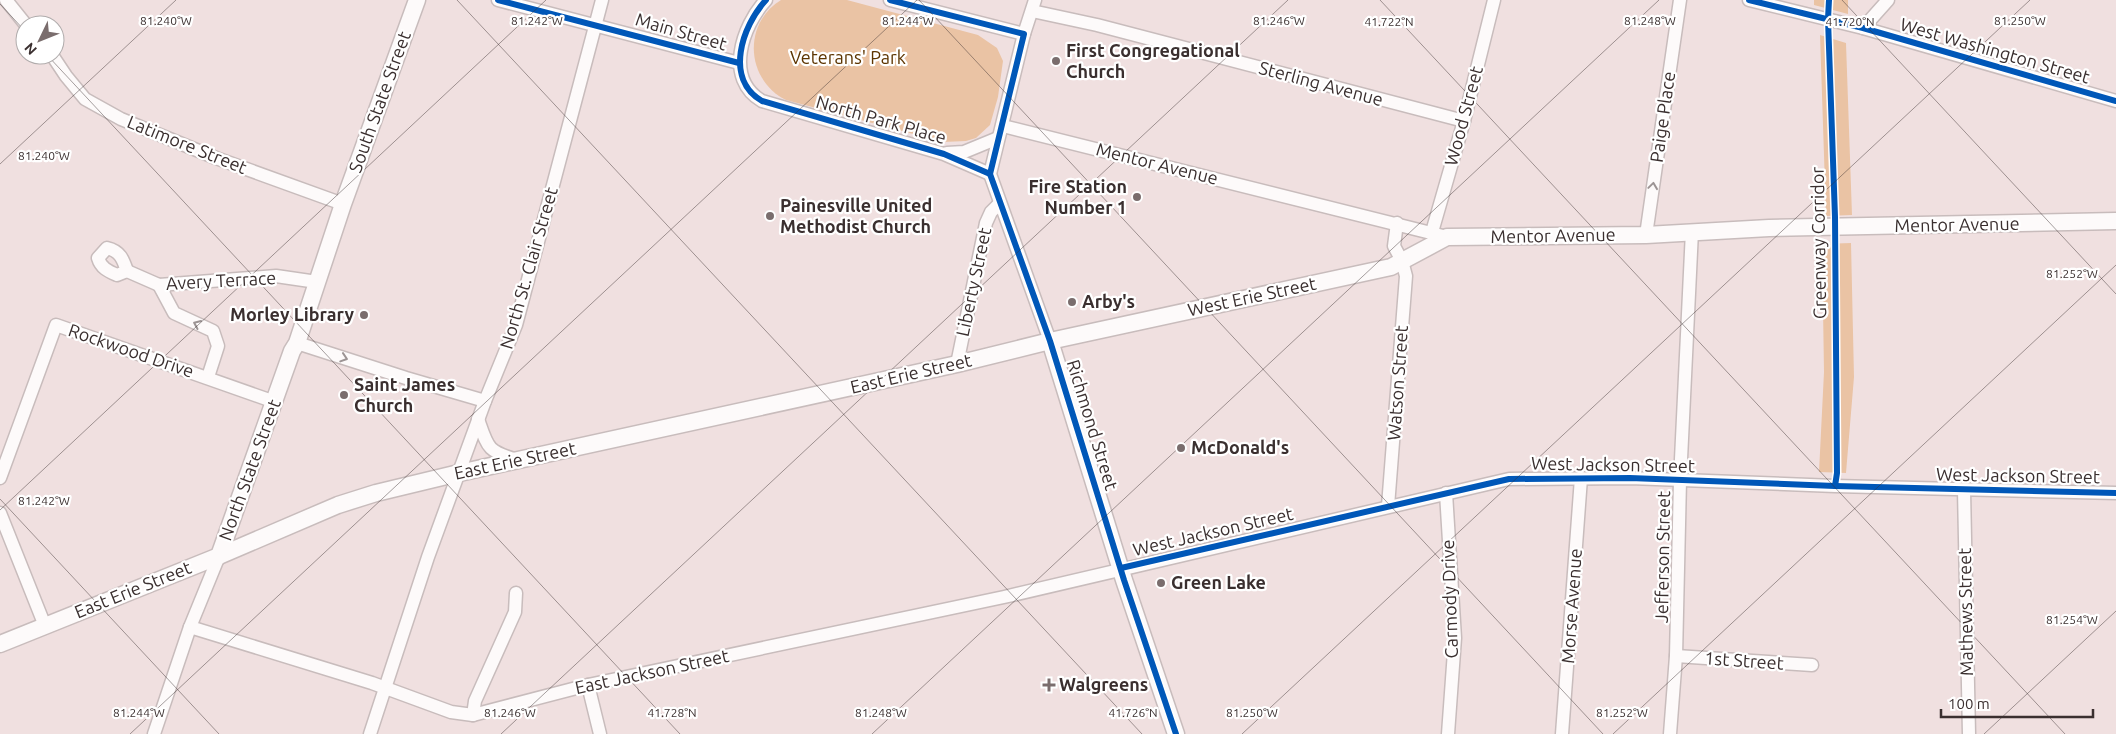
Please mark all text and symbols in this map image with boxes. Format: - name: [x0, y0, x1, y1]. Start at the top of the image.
- street label: Main Street: [633, 8, 729, 54]
- street label: West Washington Street: [1898, 13, 2092, 87]
- text: 81.240°W: [140, 14, 192, 27]
- text: 81.242°W: [511, 14, 563, 27]
- text: 81.244°W: [882, 14, 934, 27]
- text: 81.246°W: [1253, 14, 1305, 27]
- text: 81.248°W: [1624, 14, 1676, 27]
- text: 81.250°W: [1994, 14, 2046, 27]
- north arrow: [15, 15, 65, 65]
- text: 41.722°N: [1364, 15, 1414, 28]
- text: 41.720°N: [1825, 15, 1875, 28]
- street label: South State Street: [344, 28, 414, 175]
- text: N: [21, 40, 40, 58]
- place label: First Congregational Church: [1066, 40, 1240, 81]
- park label: Veterans' Park: [790, 47, 906, 67]
- marker: First Congregational Church: [1050, 55, 1062, 67]
- street label: Sterling Avenue: [1257, 57, 1386, 109]
- street label: Wood Street: [1440, 64, 1486, 168]
- street label: Paige Place: [1646, 70, 1678, 164]
- street label: North Park Place: [814, 91, 949, 147]
- street label: Latimore Street: [125, 111, 250, 177]
- street label: Mentor Avenue: [1094, 138, 1220, 188]
- text: 81.240°W: [18, 149, 70, 162]
- street label: Greenway Corridor: [1807, 167, 1829, 319]
- place label: Fire Station Number 1: [1028, 176, 1127, 217]
- one-way arrow: [1647, 182, 1658, 190]
- street label: North St. Clair Street: [495, 184, 561, 351]
- marker: Fire Station Number 1: [1131, 191, 1143, 203]
- place label: Painesville United Methodist Church: [780, 195, 932, 236]
- marker: Painesville United Methodist Church: [764, 210, 776, 222]
- street label: Mentor Avenue: [1894, 213, 2020, 235]
- street label: Mentor Avenue: [1490, 224, 1616, 246]
- street label: Liberty Street: [952, 225, 994, 338]
- street label: Avery Terrace: [165, 267, 277, 293]
- text: 81.252°W: [2046, 267, 2098, 280]
- street label: West Erie Street: [1186, 273, 1318, 319]
- place label: Arby's: [1082, 291, 1135, 311]
- marker: Arby's: [1066, 296, 1078, 308]
- place label: Morley Library: [230, 304, 354, 324]
- marker: Morley Library: [358, 309, 370, 321]
- street label: Rockwood Drive: [66, 319, 197, 381]
- one-way arrow: [193, 319, 202, 330]
- street label: Watson Street: [1383, 325, 1411, 441]
- street label: East Erie Street: [848, 349, 973, 397]
- one-way arrow: [339, 352, 347, 362]
- street label: Richmond Street: [1064, 357, 1122, 492]
- place label: Saint James Church: [354, 374, 455, 415]
- marker: Saint James Church: [338, 389, 350, 401]
- street label: North State Street: [214, 396, 284, 543]
- street label: East Erie Street: [452, 437, 577, 483]
- place label: McDonald's: [1191, 437, 1289, 457]
- marker: McDonald's: [1175, 442, 1187, 454]
- street label: West Jackson Street: [1531, 453, 1695, 475]
- street label: West Jackson Street: [1936, 464, 2100, 486]
- street label: Jefferson Street: [1651, 491, 1673, 623]
- text: 81.242°W: [18, 494, 70, 507]
- street label: West Jackson Street: [1131, 503, 1295, 559]
- street label: Carmody Drive: [1437, 539, 1461, 659]
- street label: Morse Avenue: [1557, 548, 1585, 664]
- street label: Mathews Street: [1954, 548, 1976, 676]
- street label: East Erie Street: [71, 557, 194, 622]
- place label: Green Lake: [1171, 572, 1266, 592]
- marker: Green Lake: [1155, 577, 1167, 589]
- text: 81.254°W: [2046, 613, 2098, 626]
- street label: East Jackson Street: [573, 645, 731, 697]
- street label: 1st Street: [1704, 647, 1784, 673]
- place label: Walgreens: [1059, 674, 1148, 694]
- marker: Walgreens: [1043, 679, 1055, 691]
- scale bar: [1941, 686, 2094, 718]
- text: 100 m: [1948, 695, 1990, 712]
- text: 81.244°W: [113, 706, 165, 719]
- text: 81.246°W: [484, 706, 536, 719]
- text: 41.728°N: [647, 706, 697, 719]
- text: 81.248°W: [855, 706, 907, 719]
- text: 41.726°N: [1108, 706, 1158, 719]
- text: 81.250°W: [1226, 706, 1278, 719]
- text: 81.252°W: [1596, 706, 1648, 719]

